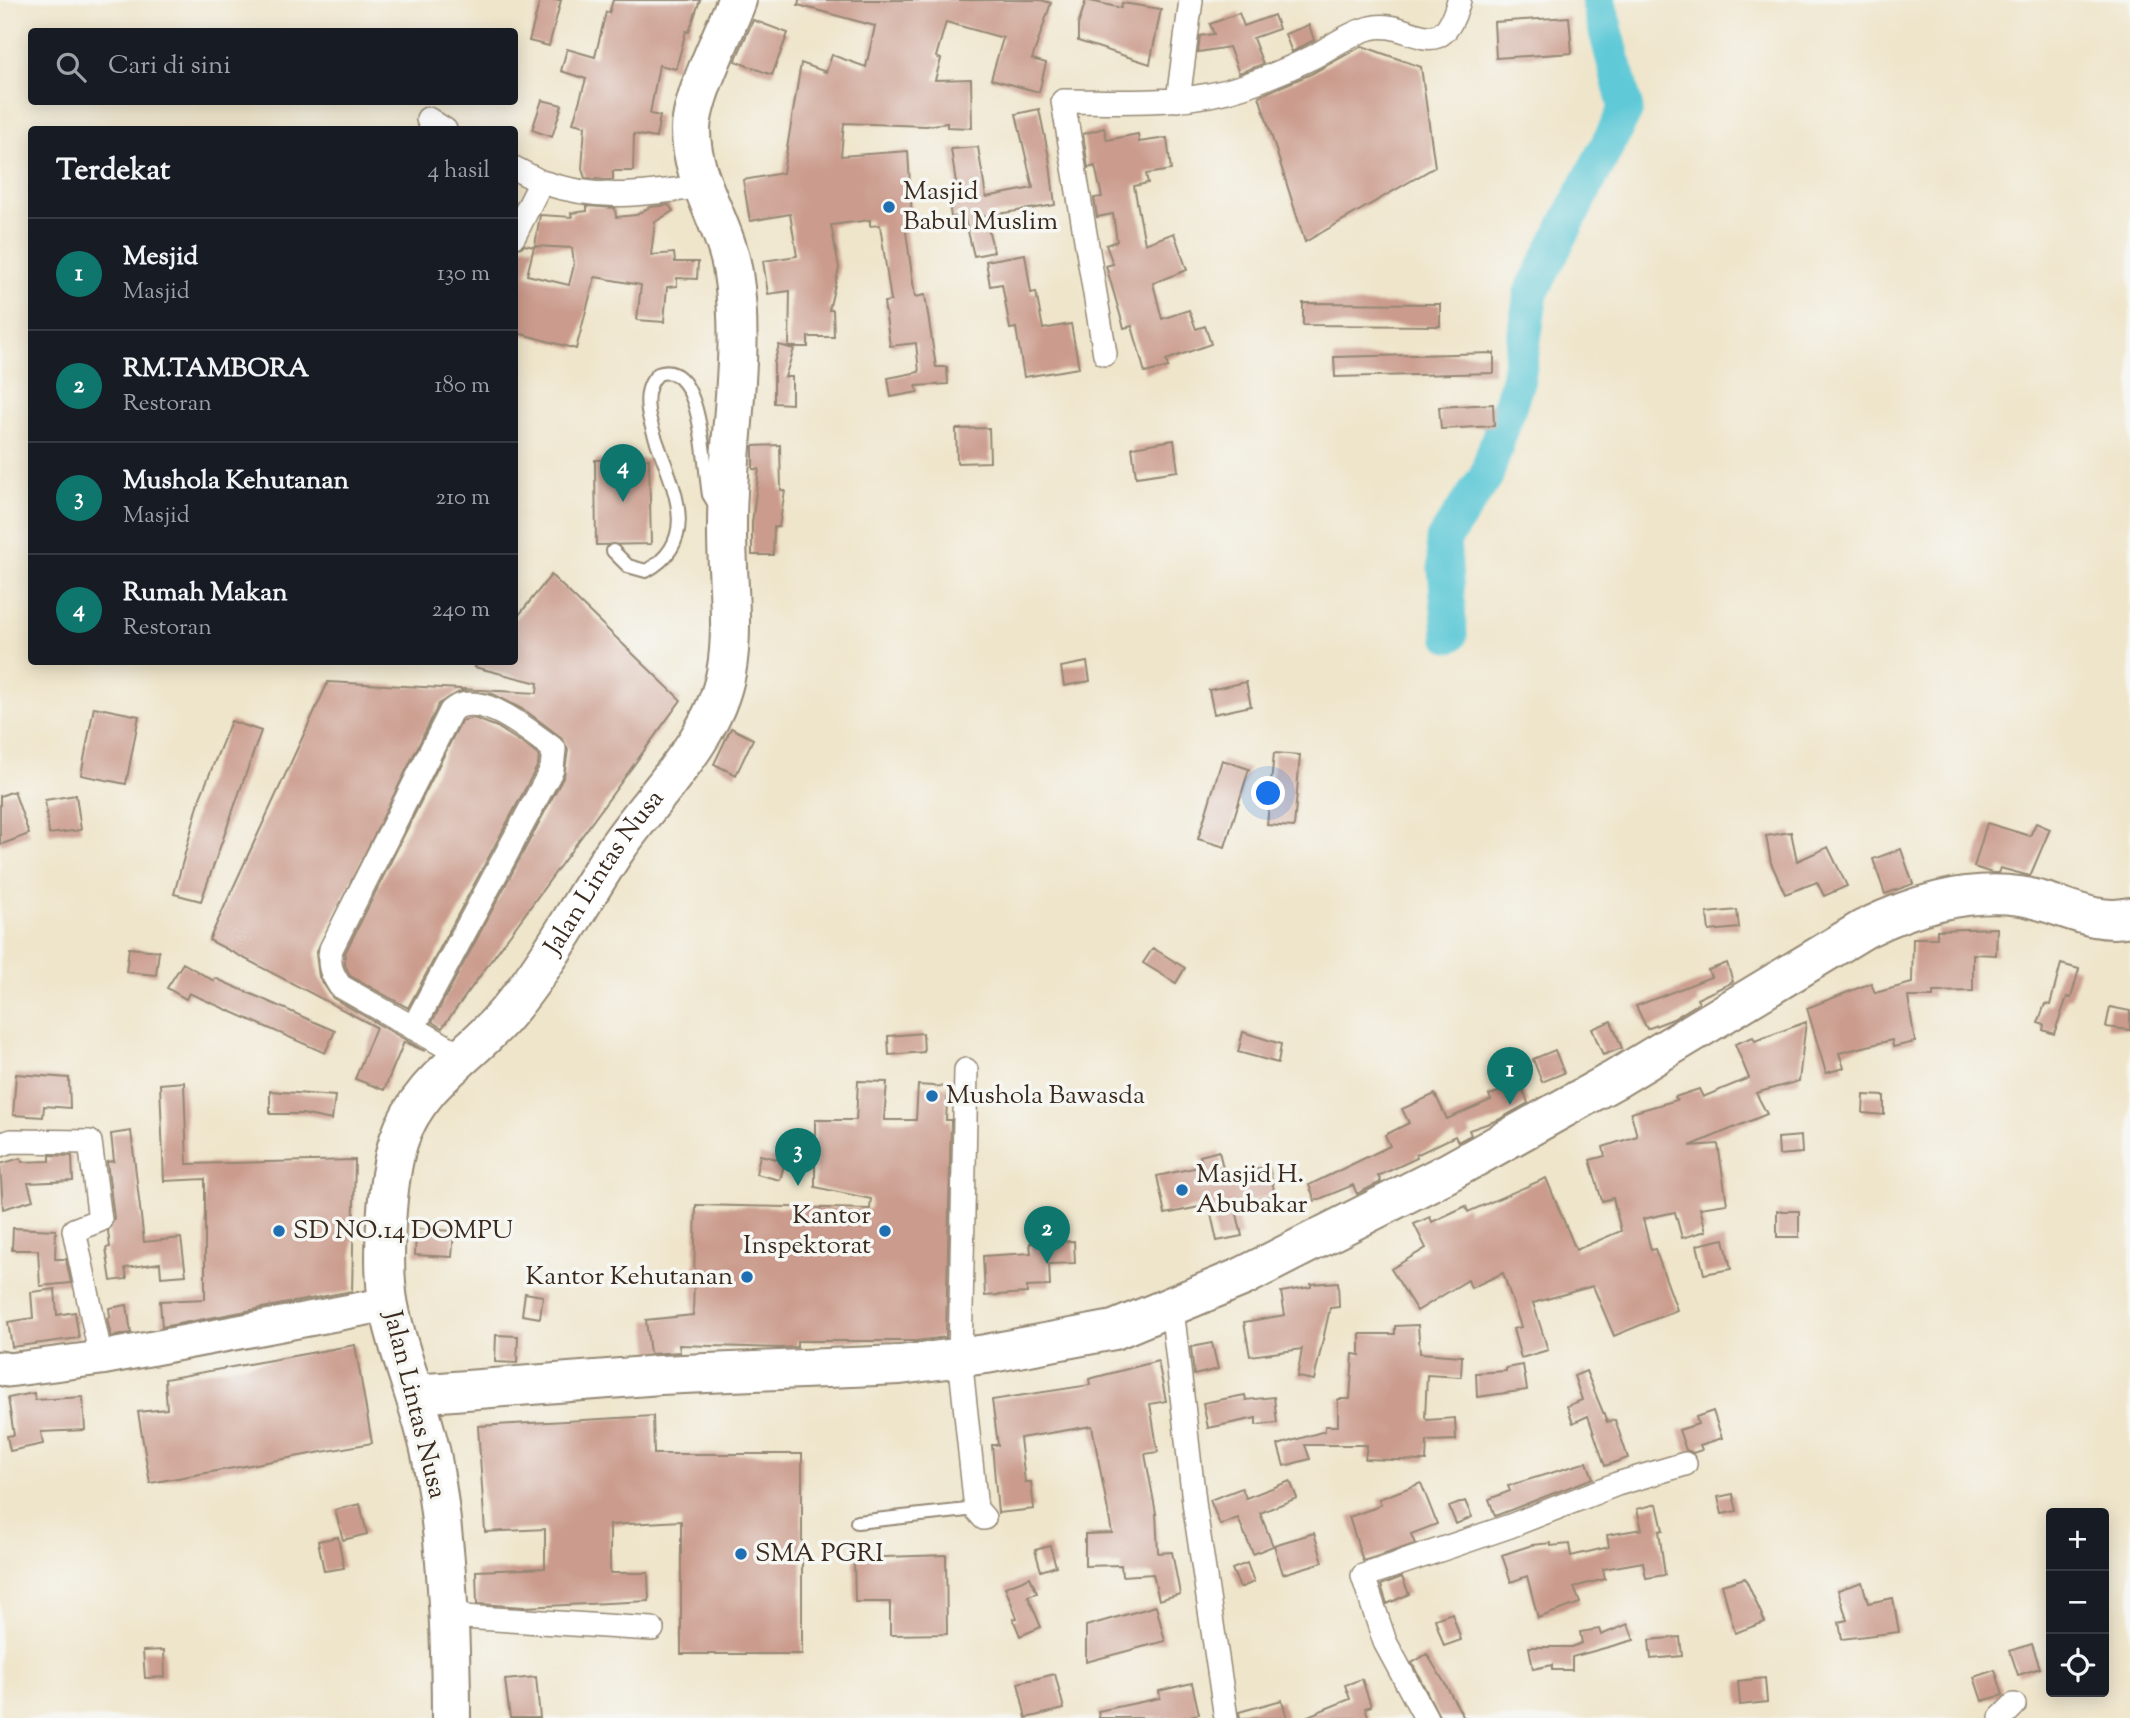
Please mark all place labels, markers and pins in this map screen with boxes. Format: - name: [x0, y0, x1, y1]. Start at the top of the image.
- place label: Masjid Babul Muslim: [903, 174, 1058, 241]
- marker: Masjid Babul Muslim: [881, 199, 897, 215]
- pin: 4: [600, 444, 646, 502]
- pin: 1: [1487, 1047, 1533, 1105]
- place label: Mushola Bawasda: [946, 1078, 1145, 1115]
- marker: Mushola Bawasda: [924, 1088, 940, 1104]
- pin: 3: [775, 1128, 821, 1186]
- place label: Masjid H. Abubakar: [1196, 1157, 1308, 1224]
- marker: Masjid H. Abubakar: [1174, 1182, 1190, 1198]
- place label: Kantor Inspektorat: [743, 1198, 871, 1265]
- pin: 2: [1024, 1206, 1070, 1264]
- place label: SD NO.14 DOMPU: [293, 1213, 513, 1250]
- marker: SD NO.14 DOMPU: [271, 1223, 287, 1239]
- marker: Kantor Inspektorat: [877, 1223, 893, 1239]
- place label: Kantor Kehutanan: [525, 1259, 733, 1296]
- marker: Kantor Kehutanan: [739, 1269, 755, 1285]
- place label: SMA PGRI: [755, 1536, 884, 1573]
- marker: SMA PGRI: [733, 1546, 749, 1562]

